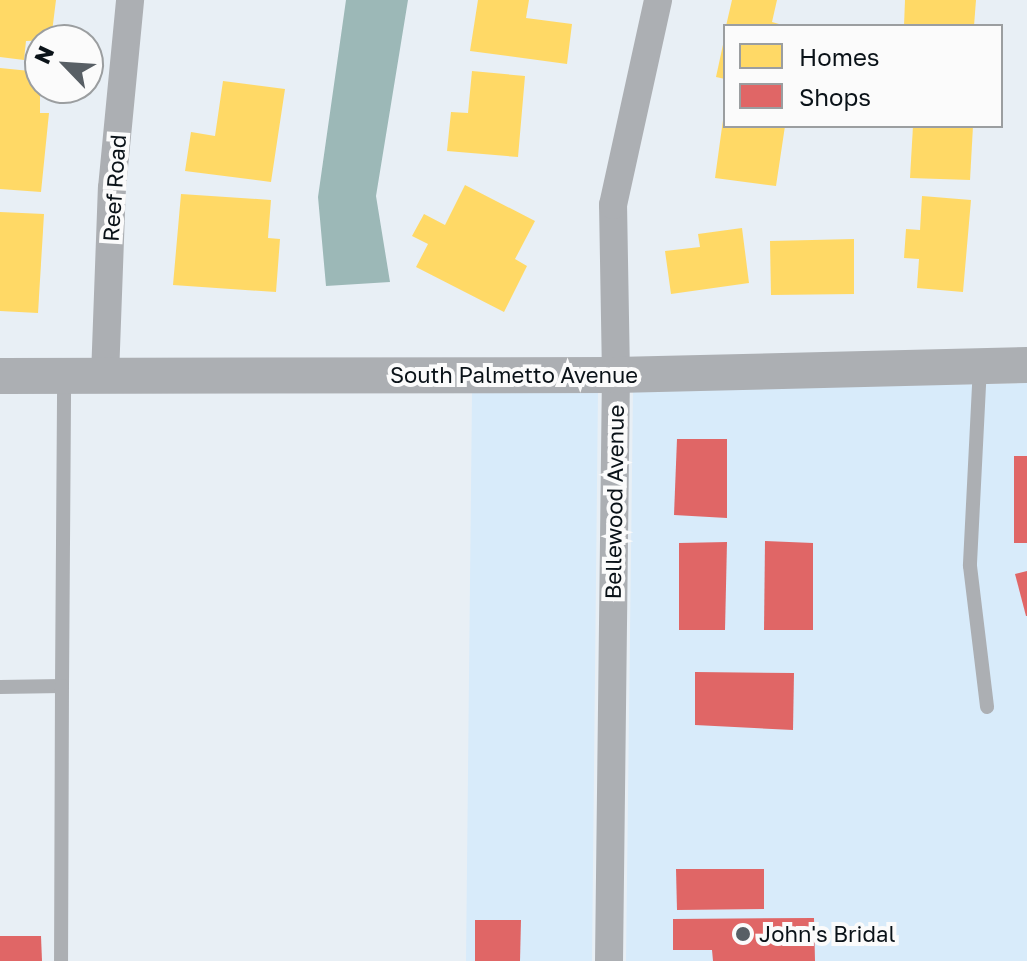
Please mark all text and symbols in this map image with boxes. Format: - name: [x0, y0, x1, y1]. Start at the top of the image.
- north arrow: [24, 24, 104, 104]
- legend: [723, 24, 1003, 128]
- text: N: [28, 41, 59, 68]
- text: Homes: [799, 42, 880, 71]
- text: Shops: [799, 82, 871, 111]
- street label: Reef Road: [97, 133, 131, 243]
- street label: South Palmetto Avenue: [390, 362, 638, 388]
- street label: Bellewood Avenue: [599, 404, 629, 600]
- place label: John's Bridal: [759, 921, 895, 947]
- marker: John's Bridal: [734, 925, 752, 943]

